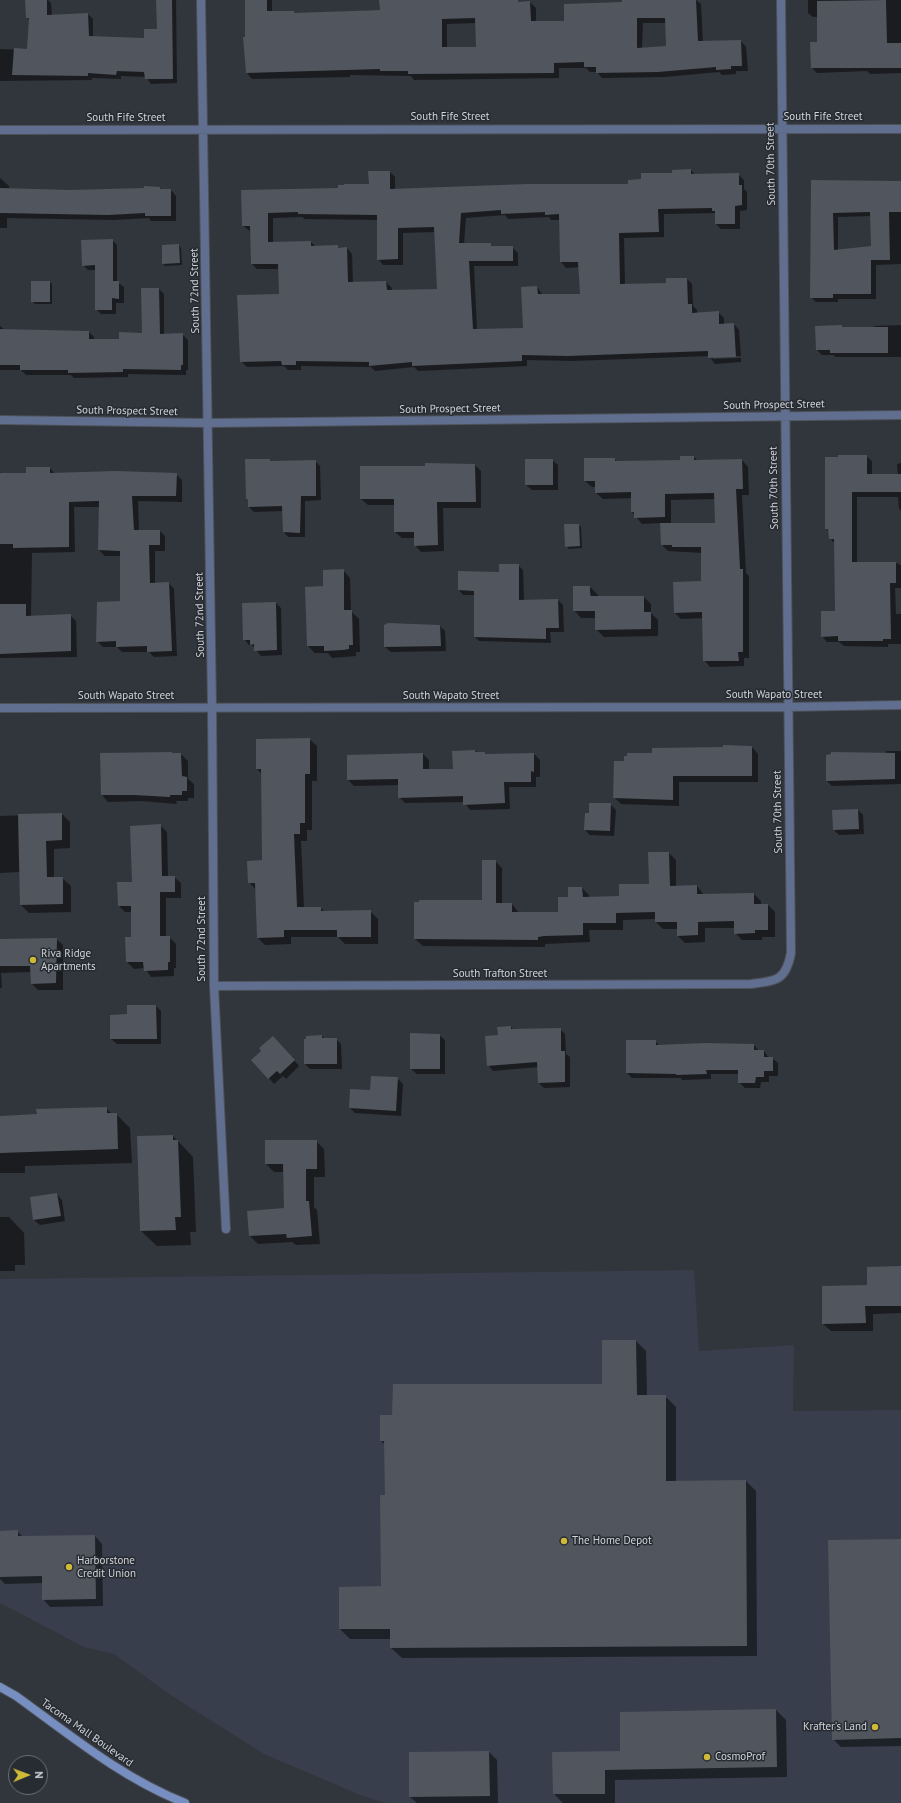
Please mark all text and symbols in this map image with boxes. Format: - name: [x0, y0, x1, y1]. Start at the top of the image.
- street label: South Fife Street: [411, 110, 489, 124]
- street label: South Fife Street: [784, 110, 862, 124]
- street label: South Fife Street: [87, 111, 165, 125]
- street label: South 70th Street: [764, 122, 778, 206]
- street label: South 72nd Street: [188, 248, 202, 334]
- street label: South Prospect Street: [723, 398, 825, 412]
- street label: South Prospect Street: [399, 402, 501, 416]
- street label: South Prospect Street: [76, 404, 178, 418]
- street label: South 70th Street: [767, 446, 781, 530]
- street label: South 72nd Street: [193, 572, 207, 658]
- street label: South Wapato Street: [726, 688, 822, 702]
- street label: South Wapato Street: [78, 689, 174, 703]
- street label: South Wapato Street: [403, 689, 499, 703]
- street label: South 70th Street: [771, 770, 785, 854]
- street label: South 72nd Street: [195, 896, 209, 982]
- place label: Riva Ridge Apartments: [41, 947, 96, 973]
- marker: Riva Ridge Apartments: [28, 955, 38, 965]
- street label: South Trafton Street: [453, 967, 547, 981]
- place label: The Home Depot: [572, 1534, 652, 1548]
- marker: The Home Depot: [559, 1536, 569, 1546]
- place label: Harborstone Credit Union: [77, 1554, 136, 1580]
- marker: Harborstone Credit Union: [64, 1562, 74, 1572]
- street label: Tacoma Mall Boulevard: [39, 1696, 135, 1770]
- place label: Krafter's Land: [803, 1720, 867, 1734]
- marker: Krafter's Land: [870, 1722, 880, 1732]
- place label: CosmoProf: [715, 1750, 765, 1764]
- marker: CosmoProf: [702, 1752, 712, 1762]
- north arrow: [8, 1755, 48, 1795]
- text: N: [32, 1771, 46, 1779]

